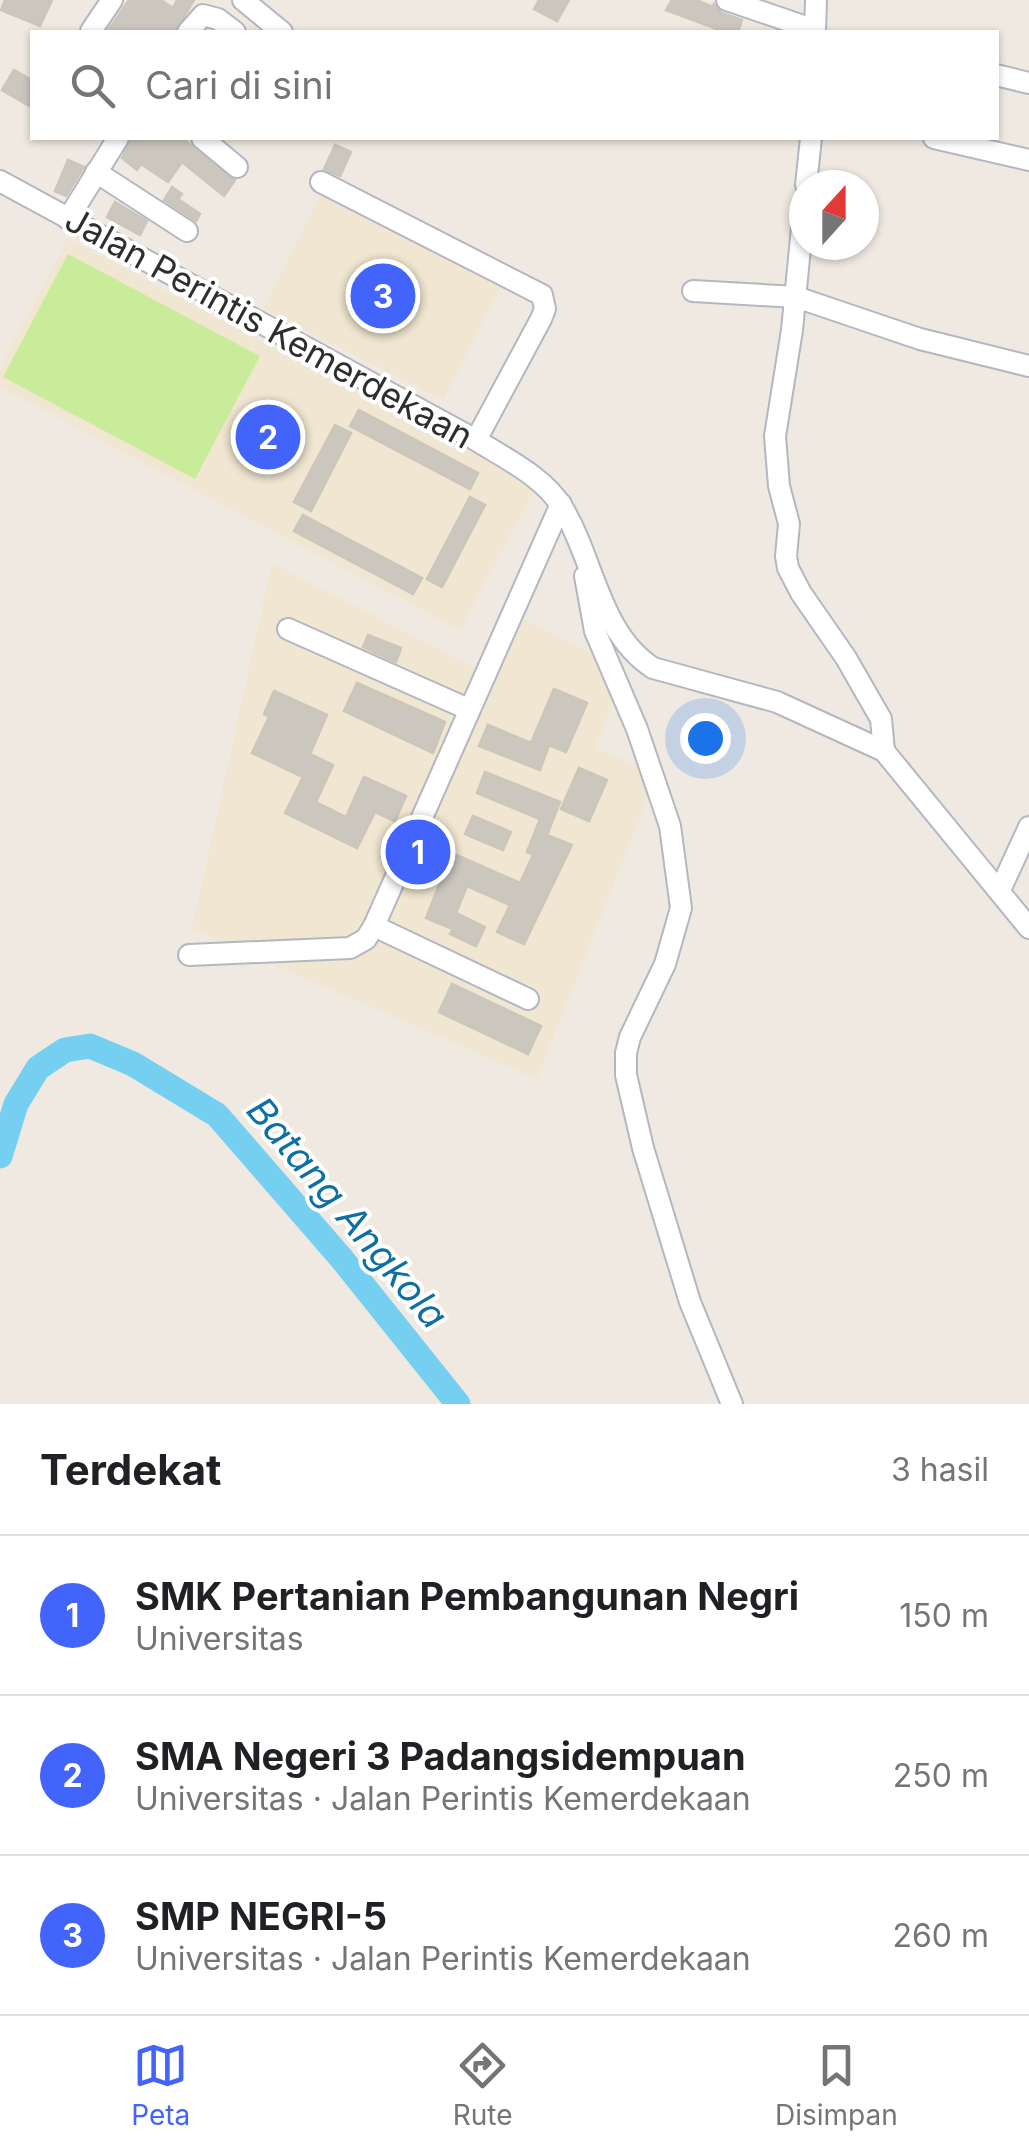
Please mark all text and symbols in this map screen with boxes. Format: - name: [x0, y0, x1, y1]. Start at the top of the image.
- search box: [30, 30, 999, 140]
- icon: search: [65, 58, 120, 113]
- text: Cari di sini: [145, 62, 333, 108]
- north arrow: [789, 170, 879, 260]
- street label: Jalan Perintis Kemerdekaan: [58, 197, 480, 457]
- pin: 3: [350, 258, 416, 334]
- pin: 2: [236, 400, 300, 474]
- your location: [680, 713, 731, 764]
- pin: 1: [386, 814, 450, 890]
- water label: Batang Angkola: [238, 1087, 458, 1337]
- text: Terdekat: [40, 1444, 221, 1495]
- text: 3 hasil: [891, 1450, 989, 1489]
- text: SMK Pertanian Pembangunan Negri: [135, 1573, 799, 1619]
- text: 1: [66, 1596, 79, 1635]
- text: 150 m: [899, 1596, 989, 1635]
- text: Universitas: [135, 1619, 304, 1658]
- text: SMA Negeri 3 Padangsidempuan: [135, 1733, 746, 1779]
- text: 2: [62, 1756, 83, 1795]
- text: 250 m: [893, 1756, 989, 1795]
- text: Universitas · Jalan Perintis Kemerdekaan: [135, 1779, 751, 1818]
- text: SMP NEGRI-5: [135, 1893, 387, 1939]
- text: 3: [62, 1916, 83, 1955]
- text: 260 m: [892, 1916, 989, 1955]
- text: Universitas · Jalan Perintis Kemerdekaan: [135, 1939, 751, 1978]
- tab: Peta: [131, 2038, 190, 2132]
- tab: Rute: [453, 2038, 513, 2132]
- tab: Disimpan: [775, 2038, 898, 2132]

